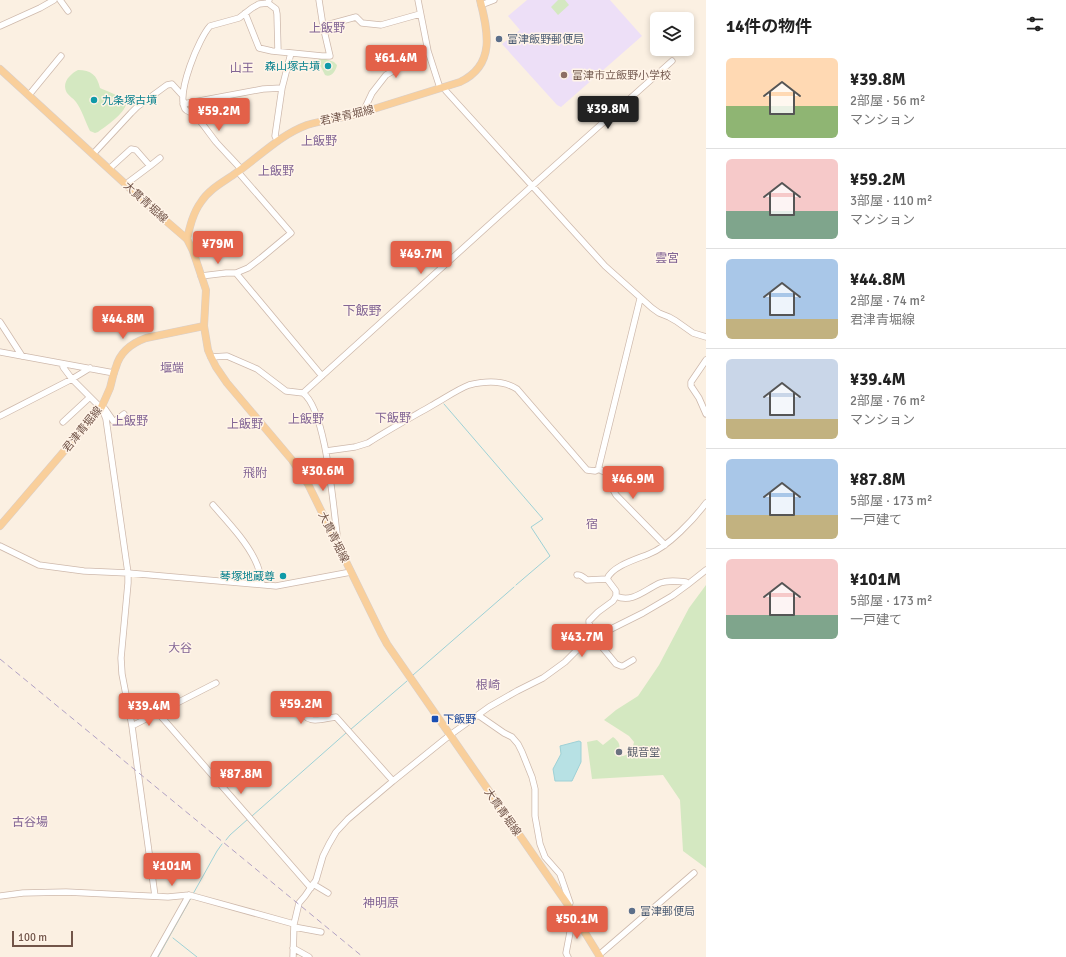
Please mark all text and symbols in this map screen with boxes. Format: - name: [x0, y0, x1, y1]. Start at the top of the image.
- map controls: [650, 12, 694, 56]
- button: layers: [650, 12, 694, 56]
- icon: filters: [1024, 13, 1046, 35]
- text: 14件の物件: [726, 16, 812, 37]
- district label: 上飯野: [309, 21, 345, 36]
- place label: 富津飯野郵便局: [507, 33, 584, 46]
- marker: 富津飯野郵便局: [494, 34, 504, 44]
- pin: ¥61.4M: [363, 45, 429, 79]
- text: ¥61.4M: [375, 50, 417, 66]
- place label: 森山塚古墳: [265, 60, 320, 73]
- district label: 山王: [230, 61, 254, 76]
- marker: 森山塚古墳: [323, 61, 333, 71]
- place label: 富津市立飯野小学校: [572, 69, 671, 82]
- text: ¥39.8M: [850, 69, 906, 90]
- marker: 富津市立飯野小学校: [559, 70, 569, 80]
- icon: home: [758, 74, 806, 122]
- text: 2部屋 · 56 m²: [850, 93, 925, 109]
- place label: 九条塚古墳: [102, 94, 157, 107]
- marker: 九条塚古墳: [89, 95, 99, 105]
- pin: ¥39.8M: [575, 96, 641, 130]
- pin: ¥59.2M: [186, 98, 252, 132]
- text: ¥39.8M: [587, 101, 629, 117]
- text: ¥59.2M: [198, 103, 240, 119]
- street label: 君津青堀線: [319, 103, 375, 128]
- text: マンション: [850, 112, 915, 128]
- district label: 上飯野: [301, 134, 337, 149]
- district label: 上飯野: [258, 164, 294, 179]
- text: ¥59.2M: [850, 169, 906, 190]
- icon: home: [758, 175, 806, 223]
- street label: 大貫青堀線: [121, 179, 170, 226]
- text: 3部屋 · 110 m²: [850, 193, 932, 209]
- text: マンション: [850, 212, 915, 228]
- pin: ¥79M: [194, 231, 242, 265]
- text: ¥79M: [202, 236, 234, 252]
- pin: ¥49.7M: [388, 241, 454, 275]
- text: ¥49.7M: [400, 246, 442, 262]
- district label: 雲宮: [655, 251, 679, 266]
- text: ¥44.8M: [850, 269, 906, 290]
- icon: home: [758, 275, 806, 323]
- text: 2部屋 · 74 m²: [850, 293, 925, 309]
- district label: 下飯野: [342, 303, 382, 319]
- pin: ¥44.8M: [90, 306, 156, 340]
- text: ¥44.8M: [102, 311, 144, 327]
- text: 君津青堀線: [850, 312, 915, 328]
- district label: 堰端: [160, 361, 184, 376]
- text: ¥39.4M: [850, 369, 906, 390]
- icon: home: [758, 375, 806, 423]
- text: 2部屋 · 76 m²: [850, 393, 925, 409]
- street label: 君津青堀線: [60, 404, 105, 455]
- district label: 下飯野: [375, 411, 411, 426]
- district label: 上飯野: [288, 412, 324, 427]
- text: マンション: [850, 412, 915, 428]
- district label: 上飯野: [112, 414, 148, 429]
- district label: 上飯野: [227, 417, 263, 432]
- pin: ¥30.6M: [290, 458, 356, 492]
- text: ¥30.6M: [302, 463, 344, 479]
- district label: 飛附: [243, 466, 267, 481]
- pin: ¥46.9M: [600, 466, 666, 500]
- text: ¥87.8M: [850, 469, 906, 490]
- text: ¥46.9M: [612, 471, 654, 487]
- icon: home: [758, 475, 806, 523]
- text: 5部屋 · 173 m²: [850, 493, 932, 509]
- street label: 大貫青堀線: [316, 510, 351, 565]
- text: 一戸建て: [850, 512, 902, 528]
- district label: 宿: [586, 517, 598, 532]
- text: ¥101M: [850, 569, 901, 590]
- place label: 琴塚地蔵尊: [220, 570, 275, 583]
- marker: 琴塚地蔵尊: [278, 571, 288, 581]
- icon: home: [758, 575, 806, 623]
- text: 5部屋 · 173 m²: [850, 593, 932, 609]
- text: 一戸建て: [850, 612, 902, 628]
- pin: ¥43.7M: [549, 624, 615, 658]
- text: ¥43.7M: [561, 629, 603, 645]
- district label: 大谷: [168, 641, 192, 656]
- district label: 根崎: [476, 678, 500, 693]
- pin: ¥59.2M: [268, 691, 334, 725]
- pin: ¥39.4M: [116, 693, 182, 727]
- text: ¥59.2M: [280, 696, 322, 712]
- text: ¥39.4M: [128, 698, 170, 714]
- place label: 下飯野: [443, 713, 476, 726]
- marker: 下飯野: [430, 714, 440, 724]
- place label: 観音堂: [627, 746, 660, 759]
- marker: 観音堂: [614, 747, 624, 757]
- pin: ¥87.8M: [208, 761, 274, 795]
- text: ¥87.8M: [220, 766, 262, 782]
- street label: 大貫青堀線: [481, 786, 524, 839]
- district label: 古谷場: [12, 815, 48, 830]
- pin: ¥101M: [144, 853, 200, 887]
- text: ¥101M: [153, 858, 191, 874]
- district label: 神明原: [363, 896, 399, 911]
- place label: 富津郵便局: [640, 905, 695, 918]
- pin: ¥50.1M: [544, 906, 610, 940]
- marker: 富津郵便局: [627, 906, 637, 916]
- text: ¥50.1M: [556, 911, 598, 927]
- scale bar: [12, 929, 73, 948]
- text: 100 m: [18, 931, 47, 944]

